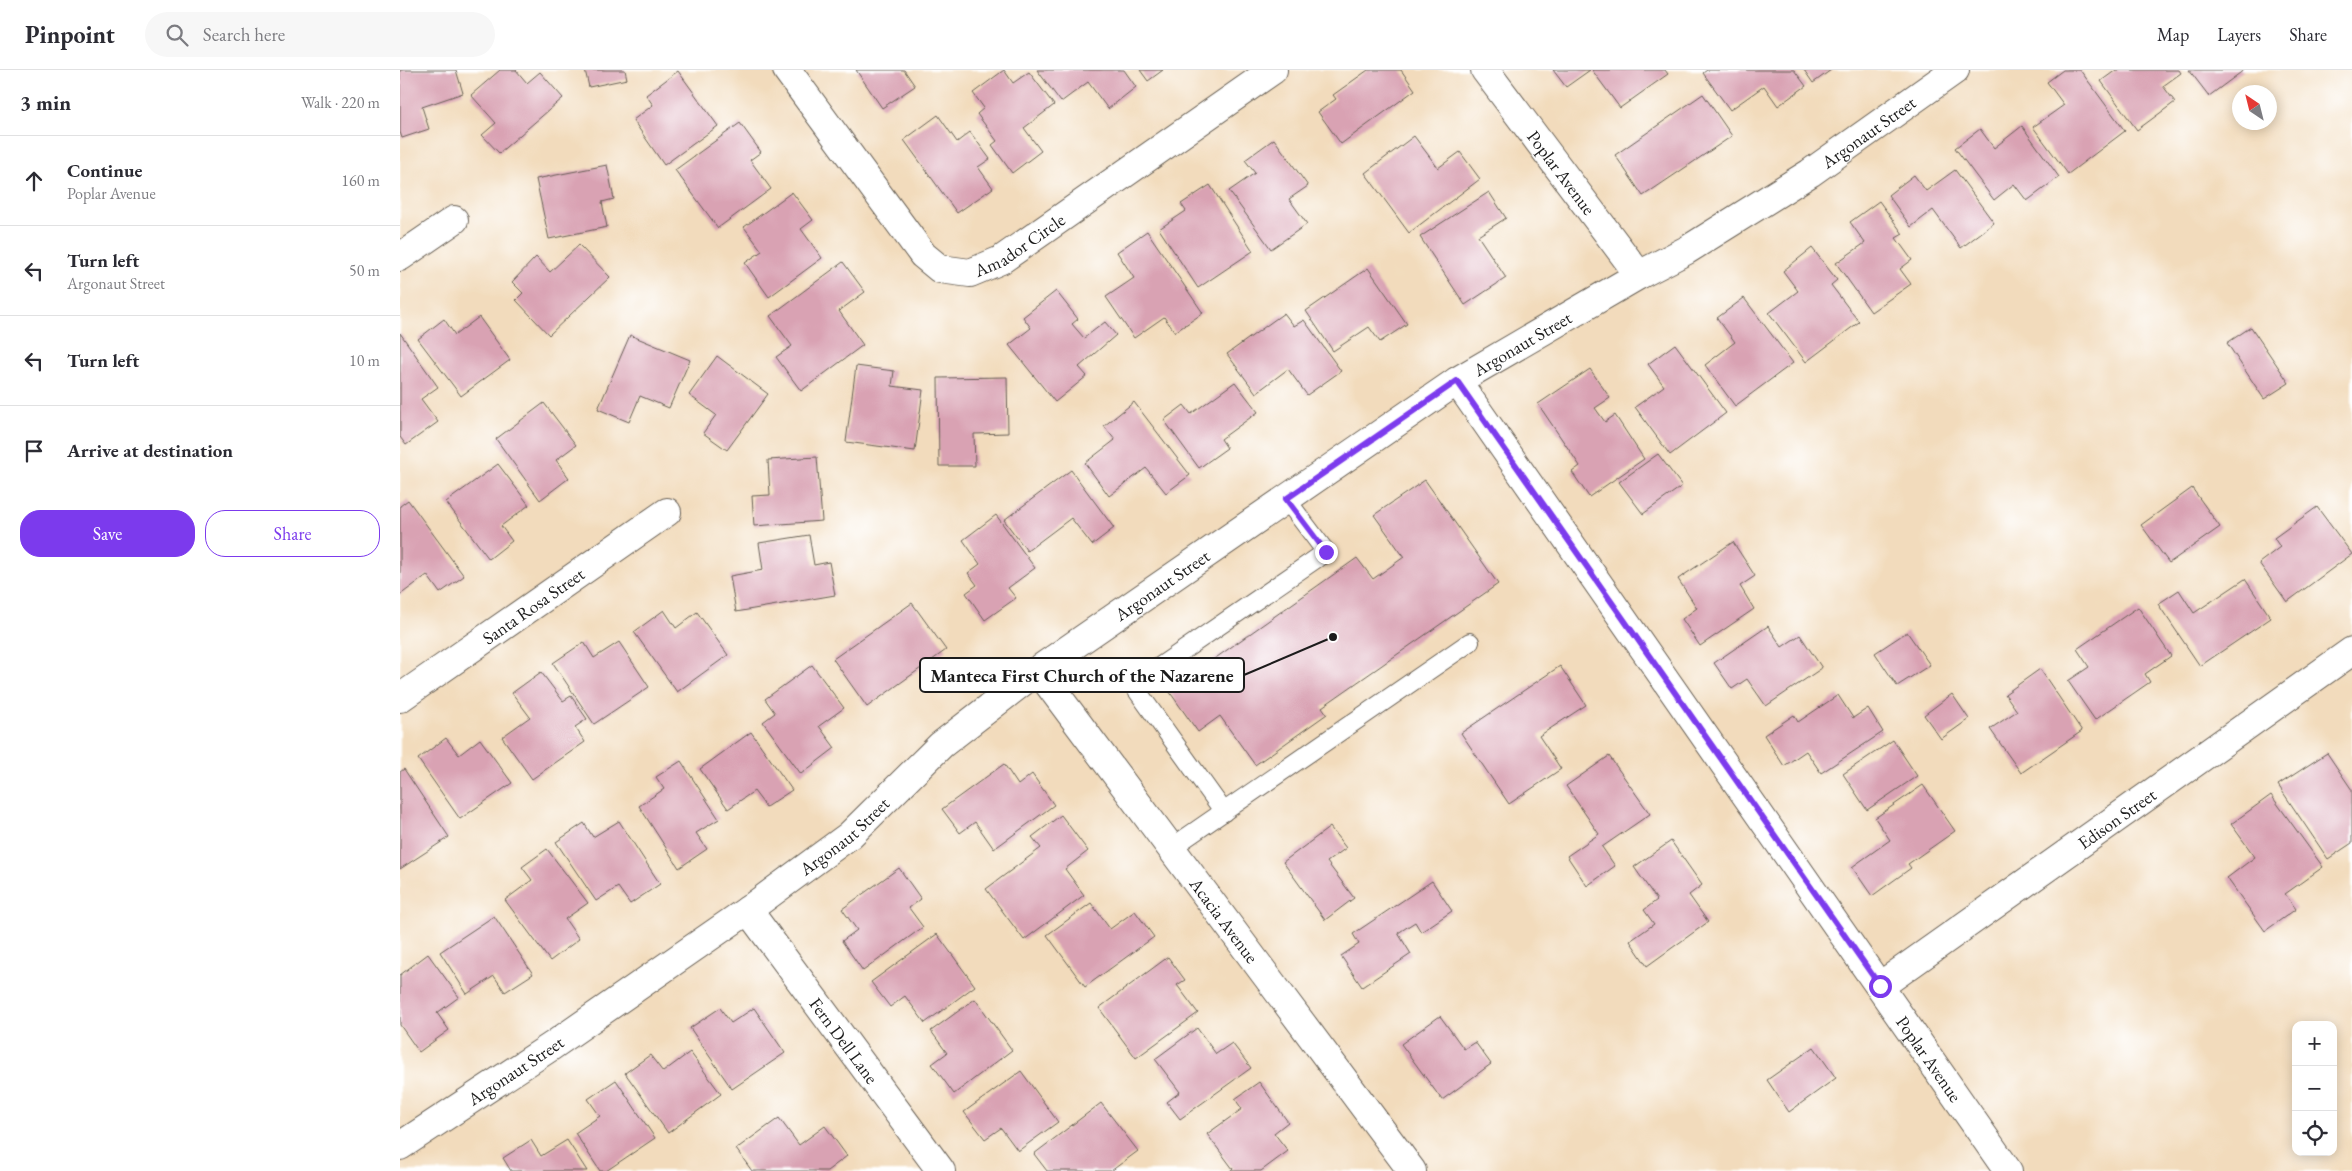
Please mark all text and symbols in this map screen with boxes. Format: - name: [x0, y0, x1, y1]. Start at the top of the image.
- search box: [145, 12, 495, 57]
- text: Pinpoint: [25, 19, 115, 50]
- icon: search: [163, 21, 191, 49]
- text: Search here: [203, 22, 285, 47]
- text: Map: [2157, 23, 2189, 46]
- text: Layers: [2217, 23, 2261, 46]
- text: Share: [2289, 23, 2327, 46]
- north arrow: [2232, 85, 2277, 130]
- text: 3 min: [20, 89, 71, 116]
- street label: Argonaut Street: [1816, 90, 1920, 174]
- text: Walk · 220 m: [301, 92, 380, 113]
- street label: Poplar Avenue: [1523, 125, 1601, 219]
- text: Continue: [67, 158, 142, 183]
- icon: ahead: [20, 167, 48, 195]
- text: 160 m: [341, 170, 380, 191]
- text: Poplar Avenue: [67, 183, 156, 204]
- street label: Amador Circle: [970, 208, 1069, 282]
- text: Turn left: [67, 248, 139, 273]
- icon: left: [20, 257, 48, 285]
- text: 50 m: [349, 260, 380, 281]
- text: Argonaut Street: [67, 273, 165, 294]
- street label: Argonaut Street: [1468, 305, 1576, 381]
- icon: left: [20, 347, 48, 375]
- text: Turn left: [67, 348, 139, 373]
- text: 10 m: [349, 350, 380, 371]
- icon: arrive: [20, 437, 48, 465]
- text: Arrive at destination: [67, 438, 233, 463]
- button: Save: [20, 510, 195, 557]
- button: Share: [205, 510, 380, 557]
- route end: [1315, 541, 1338, 564]
- street label: Argonaut Street: [1109, 544, 1214, 626]
- street label: Santa Rosa Street: [477, 562, 589, 649]
- callout: Manteca First Church of the Nazarene: [920, 658, 1244, 692]
- text: Manteca First Church of the Nazarene: [930, 663, 1234, 688]
- street label: Edison Street: [2073, 782, 2160, 854]
- street label: Argonaut Street: [794, 791, 894, 881]
- street label: Acacia Avenue: [1185, 872, 1264, 967]
- route start: [1869, 975, 1892, 998]
- street label: Fern Dell Lane: [805, 992, 884, 1088]
- street label: Poplar Avenue: [1892, 1011, 1968, 1106]
- map controls: [2292, 1021, 2337, 1156]
- button: +: [2292, 1021, 2337, 1066]
- street label: Argonaut Street: [462, 1030, 568, 1111]
- button: −: [2292, 1066, 2337, 1111]
- button: locate: [2292, 1111, 2337, 1156]

